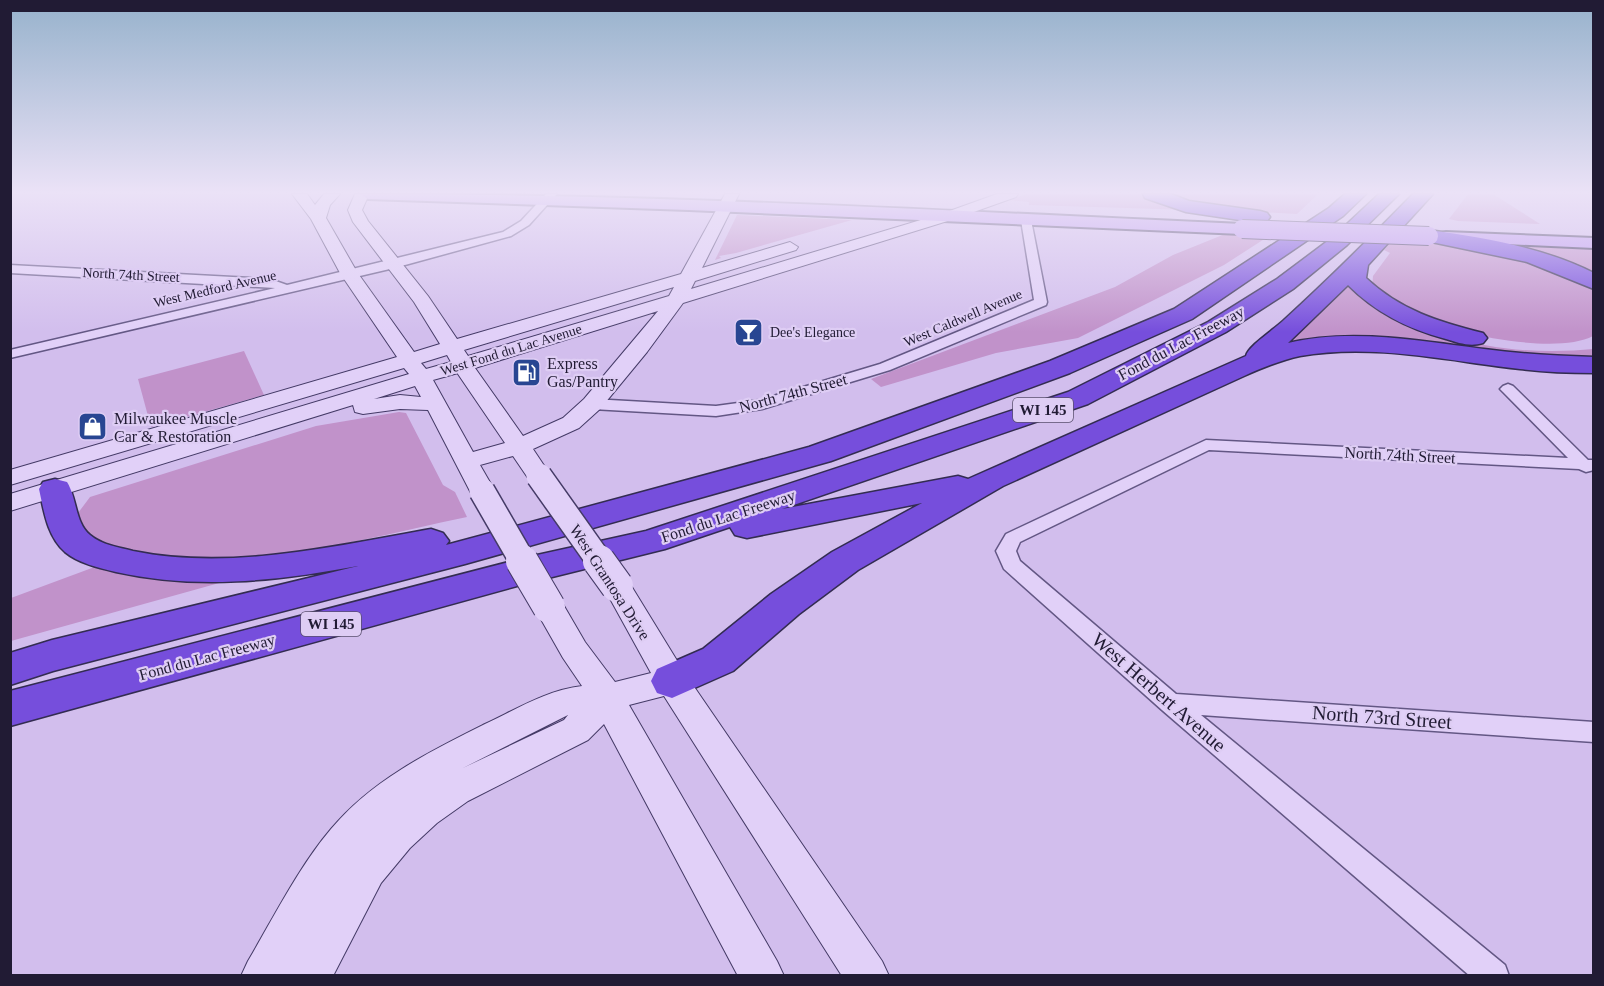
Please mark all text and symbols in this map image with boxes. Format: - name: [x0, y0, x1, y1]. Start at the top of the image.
- street label: North 74th Street: [82, 265, 180, 285]
- street label: West Medford Avenue: [152, 268, 278, 310]
- street label: West Caldwell Avenue: [902, 286, 1024, 350]
- street label: Fond du Lac Freeway: [1115, 303, 1247, 384]
- bar icon: Dee's Elegance: [733, 316, 765, 348]
- street label: West Fond du Lac Avenue: [438, 321, 584, 379]
- place label: Dee's Elegance: [770, 325, 855, 340]
- place label: Express Gas/Pantry: [547, 355, 618, 391]
- fuel station icon: Express Gas/Pantry: [510, 356, 542, 388]
- street label: North 74th Street: [737, 370, 849, 416]
- road number: WI 145: [1013, 398, 1073, 422]
- place label: Milwaukee Muscle Car & Restoration: [114, 410, 237, 445]
- shop icon: Milwaukee Muscle Car & Restoration: [77, 411, 109, 443]
- street label: North 74th Street: [1344, 444, 1456, 466]
- street label: Fond du Lac Freeway: [659, 486, 797, 547]
- street label: West Grantosa Drive: [566, 521, 654, 643]
- road number: WI 145: [301, 612, 361, 636]
- street label: West Herbert Avenue: [1088, 628, 1231, 756]
- street label: Fond du Lac Freeway: [137, 631, 277, 684]
- street label: North 73rd Street: [1311, 701, 1453, 733]

